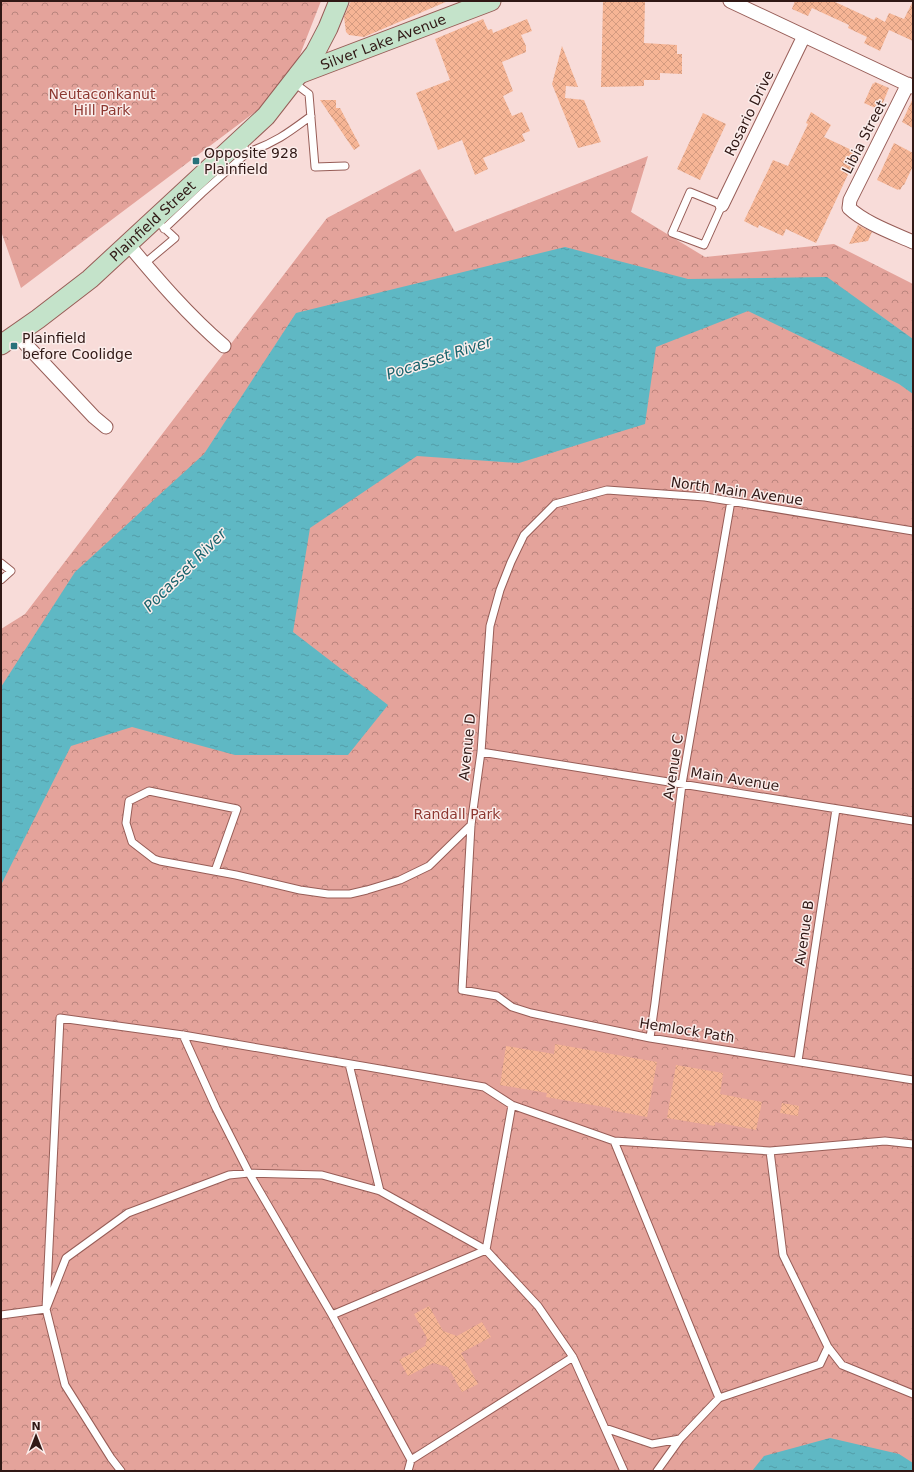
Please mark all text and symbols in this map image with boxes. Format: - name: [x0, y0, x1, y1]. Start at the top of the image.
- street label: Silver Lake Avenue: [318, 11, 448, 73]
- street label: Rosario Drive: [721, 67, 777, 159]
- park label: Neutaconkanut Hill Park: [49, 86, 156, 118]
- street label: Libia Street: [839, 97, 890, 176]
- place label: Opposite 928 Plainfield: [204, 145, 298, 177]
- marker: Opposite 928 Plainfield: [191, 156, 201, 166]
- street label: Plainfield Street: [106, 177, 199, 265]
- place label: Plainfield before Coolidge: [22, 330, 133, 362]
- water label: Pocasset River: [384, 332, 495, 384]
- marker: Plainfield before Coolidge: [9, 341, 19, 351]
- street label: North Main Avenue: [670, 474, 804, 508]
- water label: Pocasset River: [140, 524, 231, 615]
- street label: Avenue D: [456, 713, 478, 781]
- street label: Avenue C: [660, 733, 686, 801]
- street label: Main Avenue: [689, 764, 781, 794]
- park label: Randall Park: [414, 806, 501, 822]
- street label: Avenue B: [791, 899, 817, 967]
- street label: Hemlock Path: [638, 1015, 736, 1045]
- north arrow: [16, 1416, 56, 1456]
- text: N: [31, 1420, 41, 1433]

